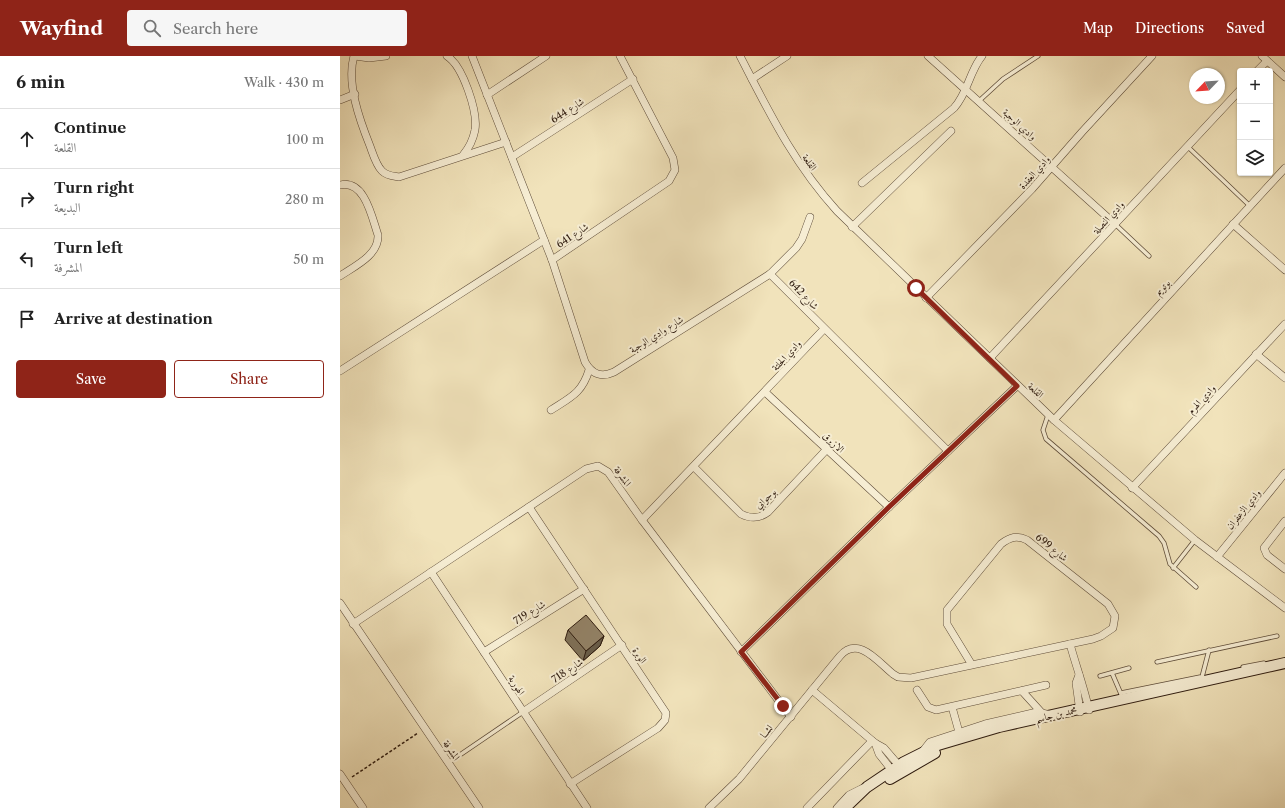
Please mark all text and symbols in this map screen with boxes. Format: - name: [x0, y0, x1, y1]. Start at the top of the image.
- search box: [127, 10, 407, 46]
- text: Wayfind: [20, 17, 103, 40]
- icon: search: [141, 17, 163, 39]
- text: Search here: [173, 19, 258, 38]
- text: Map: [1083, 19, 1113, 37]
- text: Directions: [1135, 19, 1204, 37]
- text: Saved: [1226, 19, 1265, 37]
- north arrow: [1189, 68, 1225, 104]
- map controls: [1237, 68, 1273, 176]
- button: +: [1237, 68, 1273, 104]
- text: 6 min: [16, 72, 65, 92]
- text: Walk · 430 m: [244, 74, 324, 90]
- street label: شارع 644: [548, 95, 588, 129]
- button: −: [1237, 104, 1273, 140]
- street label: وادي الوجبة: [999, 106, 1039, 144]
- text: Continue: [54, 118, 126, 137]
- icon: ahead: [16, 128, 38, 150]
- text: 100 m: [286, 131, 324, 147]
- text: القلعة: [54, 139, 76, 155]
- button: layers: [1237, 140, 1273, 176]
- street label: القلعة: [799, 152, 820, 173]
- street label: وادي العقدة: [1016, 153, 1054, 193]
- text: Turn right: [54, 178, 134, 197]
- icon: right: [16, 188, 38, 210]
- text: 280 m: [285, 191, 324, 207]
- street label: وادي النصلة: [1089, 198, 1128, 239]
- text: البديعة: [54, 199, 81, 215]
- street label: شارع 641: [554, 220, 593, 253]
- text: Turn left: [54, 238, 123, 257]
- icon: left: [16, 248, 38, 270]
- text: 50 m: [293, 251, 324, 267]
- text: المشرفة: [54, 259, 82, 275]
- street label: شارع 642: [784, 276, 822, 315]
- street label: بوتويم: [1152, 276, 1175, 300]
- route start: [907, 279, 925, 297]
- icon: arrive: [16, 308, 38, 330]
- text: Arrive at destination: [54, 309, 213, 328]
- street label: شارع وادي الوجبة: [627, 313, 687, 359]
- street label: وادي الجلتة: [769, 337, 805, 375]
- button: Save: [16, 360, 166, 398]
- button: Share: [174, 360, 324, 398]
- street label: القلعة: [1025, 380, 1046, 401]
- street label: وادي الهرم: [1184, 382, 1221, 419]
- street label: الازيرق: [820, 429, 847, 456]
- street label: المشرفة: [611, 464, 634, 489]
- street label: بوجوابي: [752, 485, 780, 513]
- street label: وادي الزعفران: [1223, 487, 1265, 533]
- street label: شارع 699: [1031, 531, 1071, 567]
- street label: شارع 719: [511, 597, 549, 630]
- street label: الوبرة: [630, 645, 650, 666]
- street label: شارع 718: [549, 655, 587, 688]
- street label: الهورية: [505, 673, 528, 698]
- route end: [774, 697, 792, 715]
- street label: محمد بن جاسم: [1034, 703, 1079, 729]
- street label: لشــا: [757, 722, 776, 741]
- street label: المشرفة: [440, 738, 463, 763]

